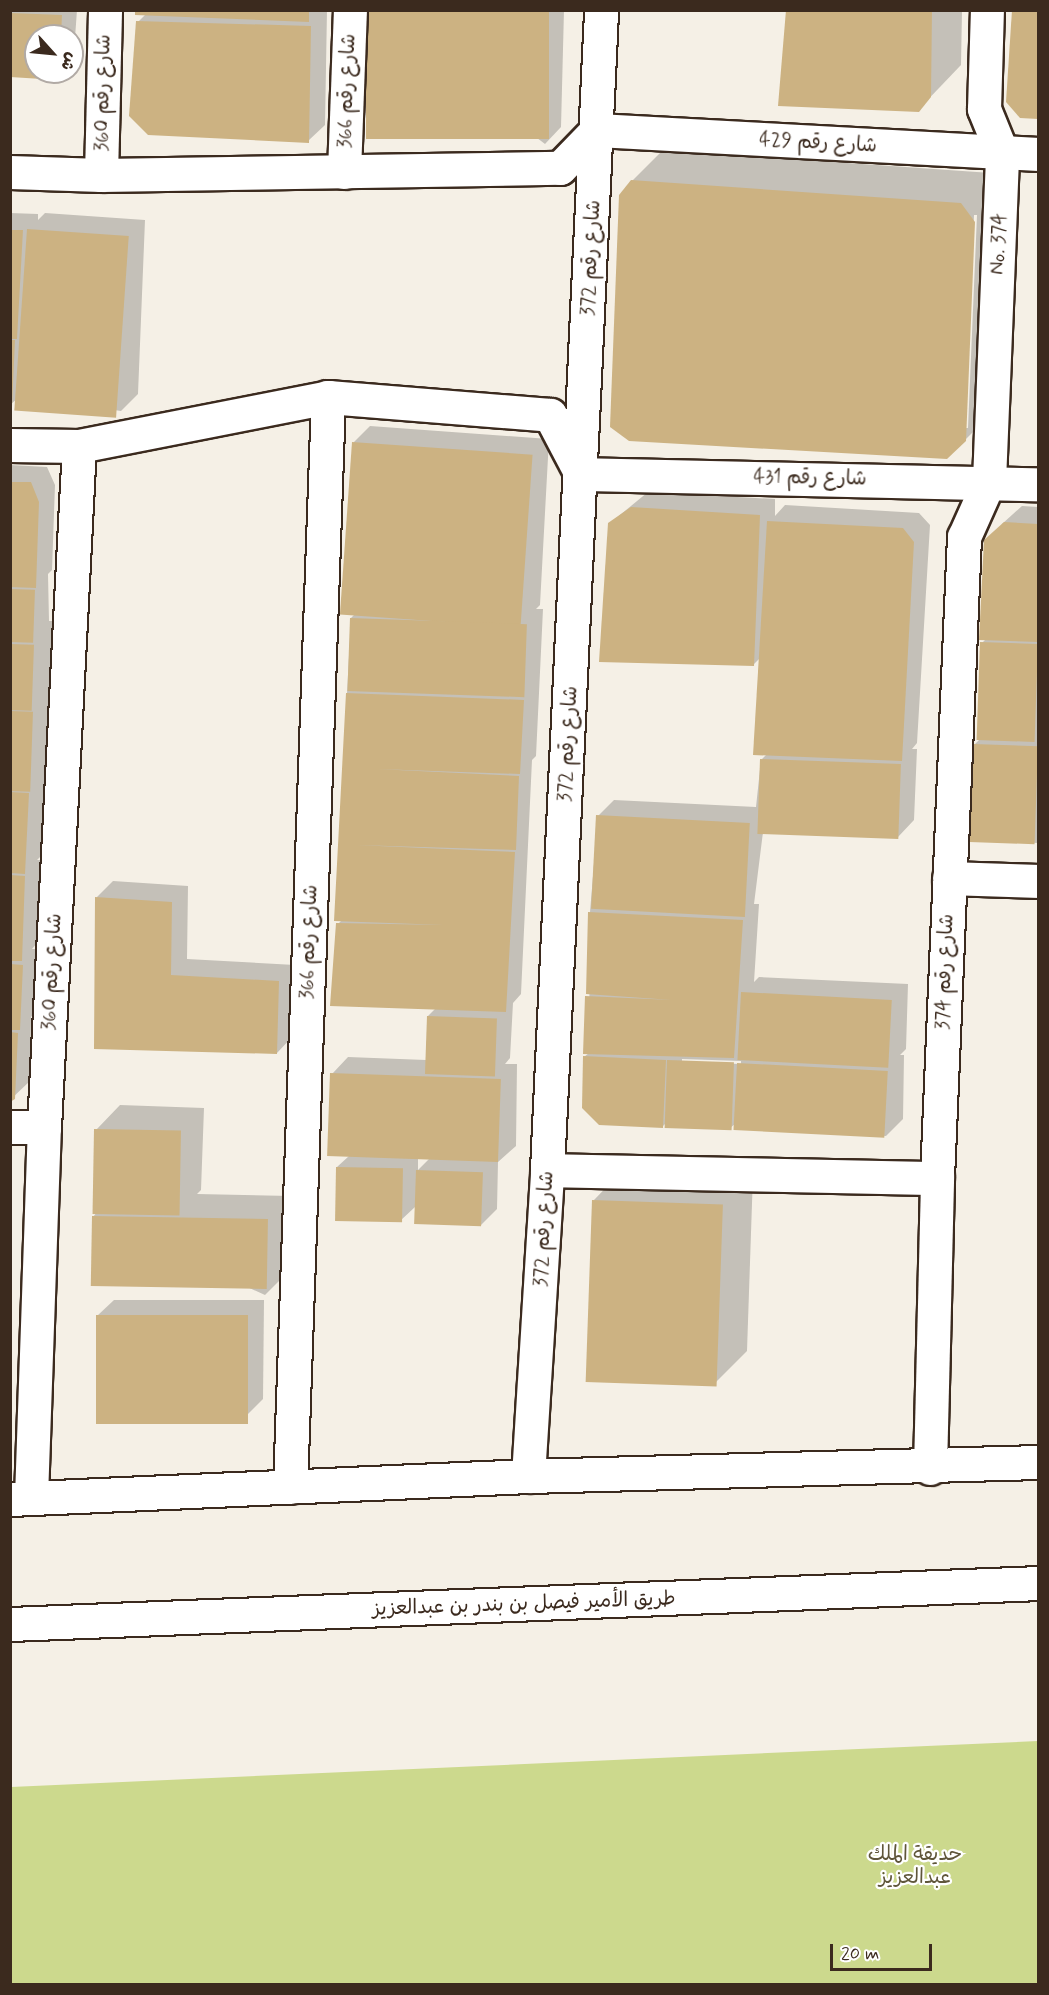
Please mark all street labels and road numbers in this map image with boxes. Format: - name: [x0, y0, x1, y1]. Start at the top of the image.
- street label: شارع رقم 366: [333, 33, 361, 149]
- street label: شارع رقم 360: [90, 34, 116, 152]
- street label: شارع رقم 429: [758, 128, 878, 158]
- street label: شارع رقم 372: [576, 199, 606, 317]
- street label: No. 374: [986, 213, 1012, 275]
- street label: شارع رقم 431: [753, 465, 867, 491]
- street label: شارع رقم 372: [553, 685, 583, 803]
- street label: شارع رقم 366: [295, 884, 323, 1000]
- street label: شارع رقم 360: [37, 913, 67, 1031]
- street label: شارع رقم 374: [931, 914, 959, 1030]
- street label: شارع رقم 372: [529, 1170, 559, 1288]
- street label: طريق الأمير فيصل بن بندر بن عبدالعزيز: [372, 1587, 676, 1621]

